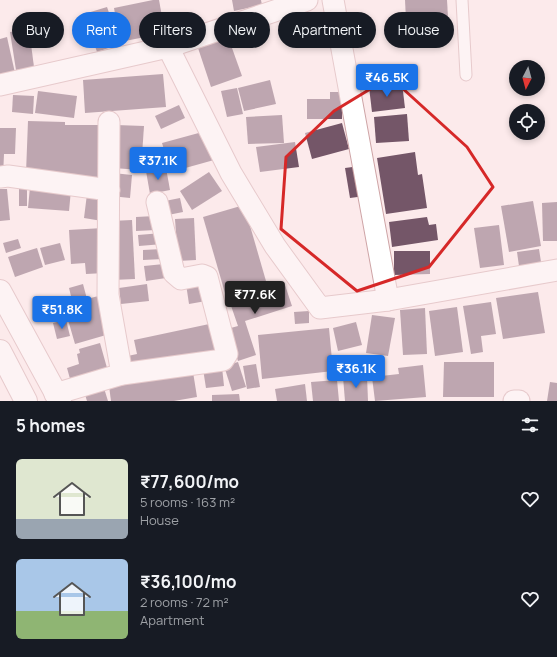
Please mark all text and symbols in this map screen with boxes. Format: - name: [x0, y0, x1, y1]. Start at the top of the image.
- chip: Buy: [12, 12, 64, 48]
- chip: Rent: [72, 12, 131, 48]
- chip: Filters: [139, 12, 206, 48]
- chip: New: [214, 12, 270, 48]
- chip: Apartment: [278, 12, 376, 48]
- chip: House: [384, 12, 454, 48]
- north arrow: [509, 60, 545, 96]
- map controls: [509, 60, 545, 140]
- pin: ₹46.5K: [354, 64, 420, 98]
- text: ₹46.5K: [365, 68, 409, 86]
- button: locate: [509, 104, 545, 140]
- pin: ₹37.1K: [125, 147, 191, 181]
- text: ₹37.1K: [139, 151, 177, 169]
- pin: ₹77.6K: [222, 281, 288, 315]
- text: ₹77.6K: [234, 285, 276, 303]
- pin: ₹51.8K: [29, 296, 95, 330]
- text: ₹51.8K: [41, 300, 83, 318]
- pin: ₹36.1K: [323, 355, 389, 389]
- text: ₹36.1K: [336, 359, 376, 377]
- text: 5 homes: [16, 414, 85, 437]
- icon: filters: [519, 414, 541, 436]
- text: ₹77,600/mo: [140, 470, 239, 493]
- icon: home: [48, 475, 96, 523]
- icon: heart: [519, 488, 541, 510]
- text: 5 rooms · 163 m²: [140, 493, 235, 511]
- text: House: [140, 511, 179, 529]
- text: ₹36,100/mo: [140, 570, 236, 593]
- icon: home: [48, 575, 96, 623]
- icon: heart: [519, 588, 541, 610]
- text: 2 rooms · 72 m²: [140, 593, 229, 611]
- text: Apartment: [140, 611, 204, 629]

